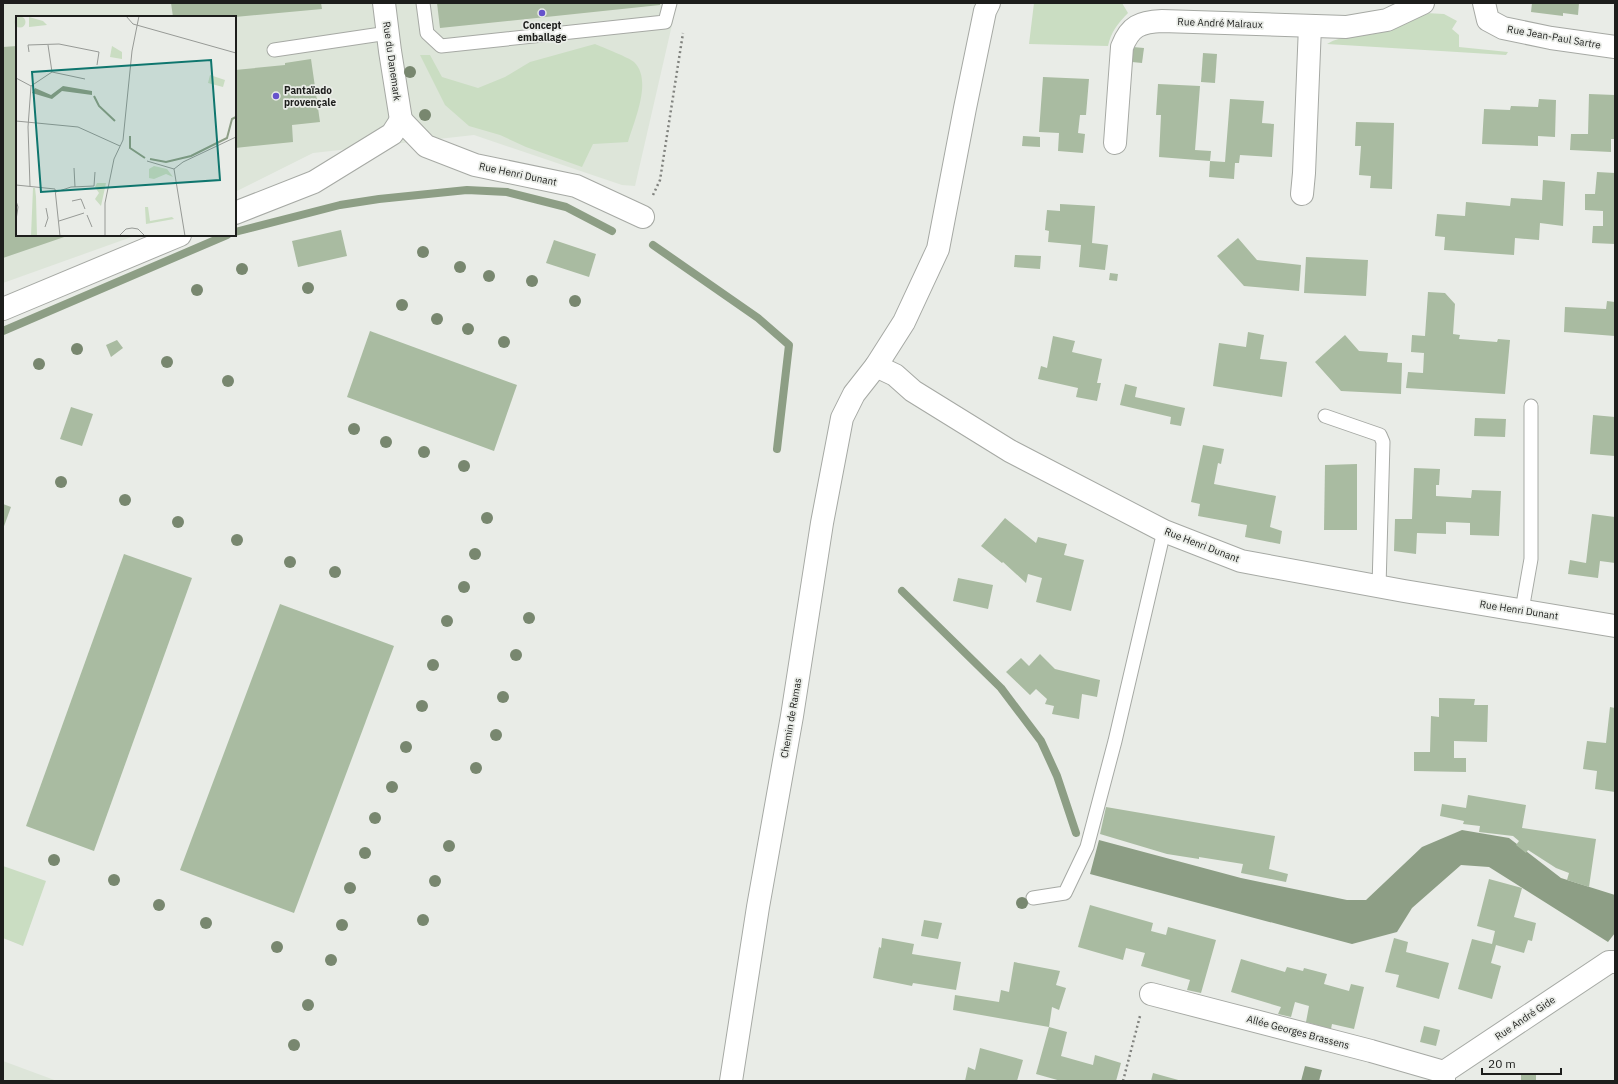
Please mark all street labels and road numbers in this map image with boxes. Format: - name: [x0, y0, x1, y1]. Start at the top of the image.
- street label: Rue André Malraux: [1177, 15, 1263, 31]
- street label: Rue du Danemark: [380, 20, 404, 102]
- street label: Rue Jean-Paul Sartre: [1506, 22, 1602, 52]
- street label: Rue Henri Dunant: [478, 159, 559, 189]
- street label: Rue Henri Dunant: [1163, 525, 1242, 565]
- street label: Rue Henri Dunant: [1479, 597, 1560, 623]
- street label: Chemin de Ramas: [778, 677, 804, 759]
- street label: Rue André Gide: [1492, 993, 1558, 1043]
- street label: Allée Georges Brassens: [1245, 1012, 1351, 1052]

